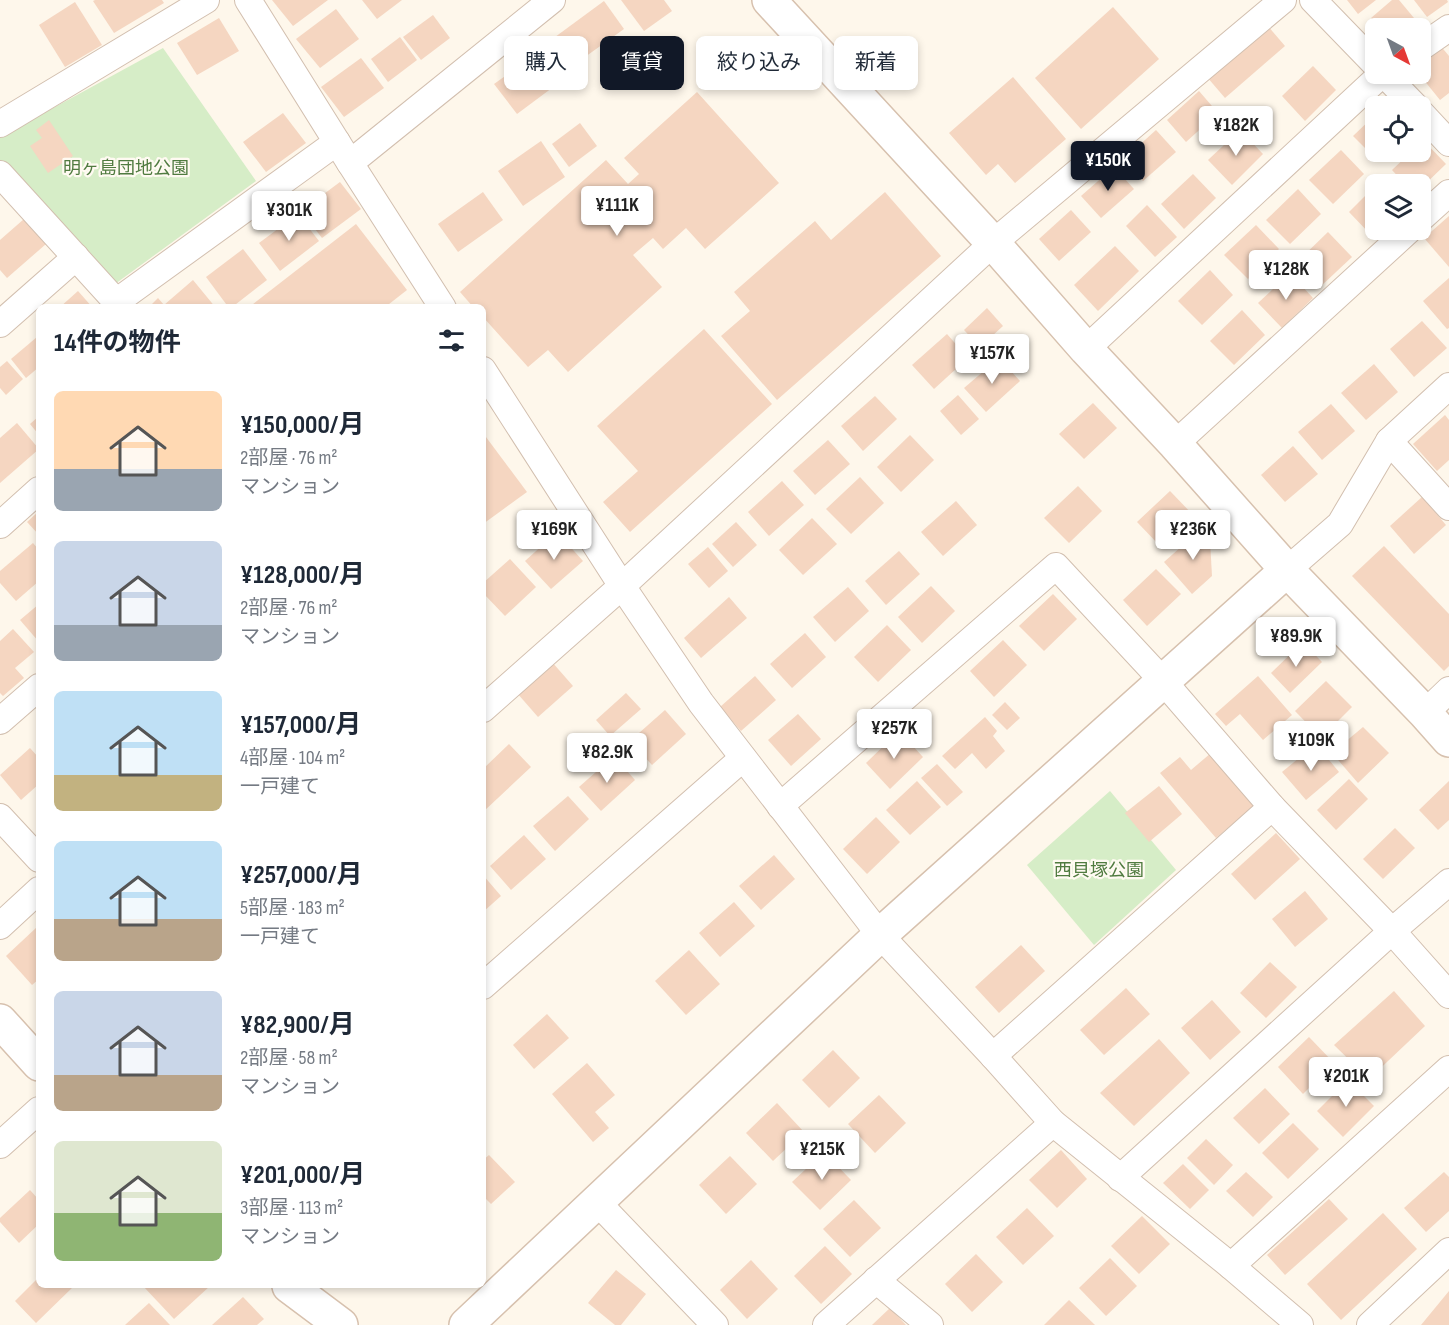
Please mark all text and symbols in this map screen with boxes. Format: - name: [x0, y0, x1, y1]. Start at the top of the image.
- north arrow: [1365, 18, 1431, 84]
- map controls: [1365, 18, 1431, 240]
- chip: 購入: [504, 36, 588, 90]
- chip: 賃貸: [600, 36, 684, 90]
- chip: 絞り込み: [696, 36, 822, 90]
- chip: 新着: [834, 36, 918, 90]
- button: locate: [1365, 96, 1431, 162]
- pin: ¥182K: [1194, 106, 1278, 157]
- text: ¥182K: [1213, 113, 1259, 137]
- pin: ¥150K: [1066, 141, 1150, 192]
- text: ¥150K: [1085, 148, 1131, 172]
- park label: 明ヶ島団地公園: [63, 158, 189, 179]
- button: layers: [1365, 174, 1431, 240]
- pin: ¥111K: [575, 186, 659, 237]
- pin: ¥301K: [247, 191, 331, 242]
- text: ¥111K: [595, 193, 639, 217]
- text: ¥301K: [266, 198, 312, 222]
- pin: ¥128K: [1244, 250, 1328, 301]
- text: ¥128K: [1263, 257, 1309, 281]
- icon: filters: [435, 324, 468, 357]
- text: 14件の物件: [54, 328, 181, 359]
- pin: ¥157K: [950, 334, 1034, 385]
- text: ¥157K: [969, 341, 1015, 365]
- text: ¥150,000/月: [240, 410, 364, 441]
- icon: home: [102, 415, 174, 487]
- text: 2部屋 · 76 m²: [240, 446, 338, 470]
- text: マンション: [240, 475, 340, 499]
- pin: ¥169K: [512, 510, 596, 561]
- pin: ¥236K: [1151, 510, 1235, 561]
- text: ¥169K: [531, 517, 577, 541]
- text: ¥236K: [1169, 517, 1217, 541]
- text: ¥128,000/月: [240, 560, 365, 591]
- icon: home: [102, 565, 174, 637]
- text: 2部屋 · 76 m²: [240, 596, 338, 620]
- pin: ¥89.9K: [1247, 617, 1345, 668]
- text: ¥89.9K: [1270, 624, 1322, 648]
- text: マンション: [240, 625, 340, 649]
- pin: ¥257K: [852, 709, 936, 760]
- text: ¥157,000/月: [240, 710, 361, 741]
- icon: home: [102, 715, 174, 787]
- text: ¥257K: [871, 716, 917, 740]
- pin: ¥109K: [1269, 721, 1353, 772]
- text: ¥109K: [1288, 728, 1334, 752]
- pin: ¥82.9K: [558, 733, 656, 784]
- text: ¥82.9K: [581, 740, 633, 764]
- text: 4部屋 · 104 m²: [240, 746, 345, 770]
- text: 一戸建て: [240, 775, 320, 799]
- text: ¥257,000/月: [240, 860, 362, 891]
- park label: 西貝塚公園: [1054, 860, 1144, 881]
- icon: home: [102, 865, 174, 937]
- text: 5部屋 · 183 m²: [240, 896, 345, 920]
- text: 一戸建て: [240, 925, 320, 949]
- text: ¥82,900/月: [240, 1010, 355, 1041]
- icon: home: [102, 1015, 174, 1087]
- text: 2部屋 · 58 m²: [240, 1046, 338, 1070]
- pin: ¥201K: [1304, 1057, 1388, 1108]
- text: ¥201K: [1323, 1064, 1369, 1088]
- text: マンション: [240, 1075, 340, 1099]
- pin: ¥215K: [780, 1130, 864, 1181]
- text: ¥215K: [799, 1137, 845, 1161]
- text: ¥201,000/月: [240, 1160, 365, 1191]
- icon: home: [102, 1165, 174, 1237]
- text: 3部屋 · 113 m²: [240, 1196, 343, 1220]
- text: マンション: [240, 1225, 340, 1249]

